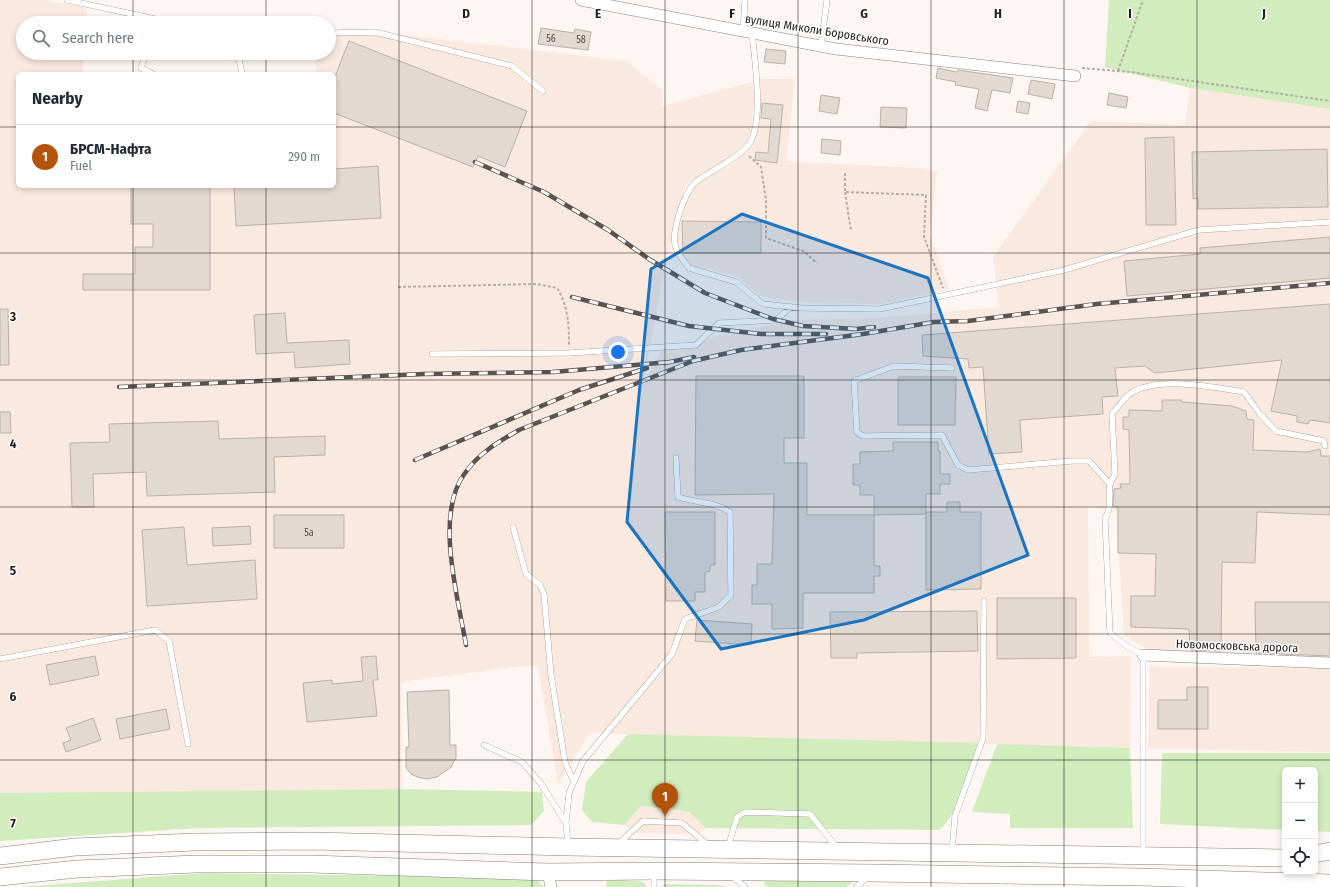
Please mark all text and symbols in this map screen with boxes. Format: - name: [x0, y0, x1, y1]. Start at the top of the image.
- text: D: [462, 6, 470, 21]
- text: E: [595, 6, 601, 21]
- text: F: [729, 6, 735, 21]
- text: G: [860, 6, 868, 21]
- text: H: [994, 6, 1002, 21]
- text: I: [1128, 6, 1132, 21]
- text: J: [1261, 6, 1266, 21]
- street label: вулиця Миколи Боровського: [744, 12, 890, 48]
- search box: [16, 16, 336, 60]
- icon: search: [30, 27, 52, 49]
- text: Search here: [62, 29, 134, 47]
- house number: 56: [546, 33, 556, 45]
- house number: 58: [576, 34, 586, 46]
- text: Nearby: [32, 88, 83, 109]
- text: БРСМ-Нафта: [70, 140, 152, 158]
- text: 1: [42, 149, 48, 164]
- text: 290 m: [288, 149, 320, 164]
- text: Fuel: [70, 158, 92, 173]
- text: 3: [9, 309, 16, 324]
- your location: [608, 342, 628, 362]
- text: 4: [10, 436, 17, 451]
- house number: 5а: [304, 527, 314, 539]
- text: 5: [10, 563, 16, 578]
- street label: Новомосковська дорога: [1176, 637, 1299, 655]
- text: 6: [10, 689, 17, 704]
- map controls: [1282, 767, 1318, 875]
- button: +: [1282, 767, 1318, 803]
- pin: 1: [652, 783, 678, 816]
- button: −: [1282, 803, 1318, 839]
- text: 7: [10, 816, 16, 831]
- button: locate: [1282, 839, 1318, 875]

